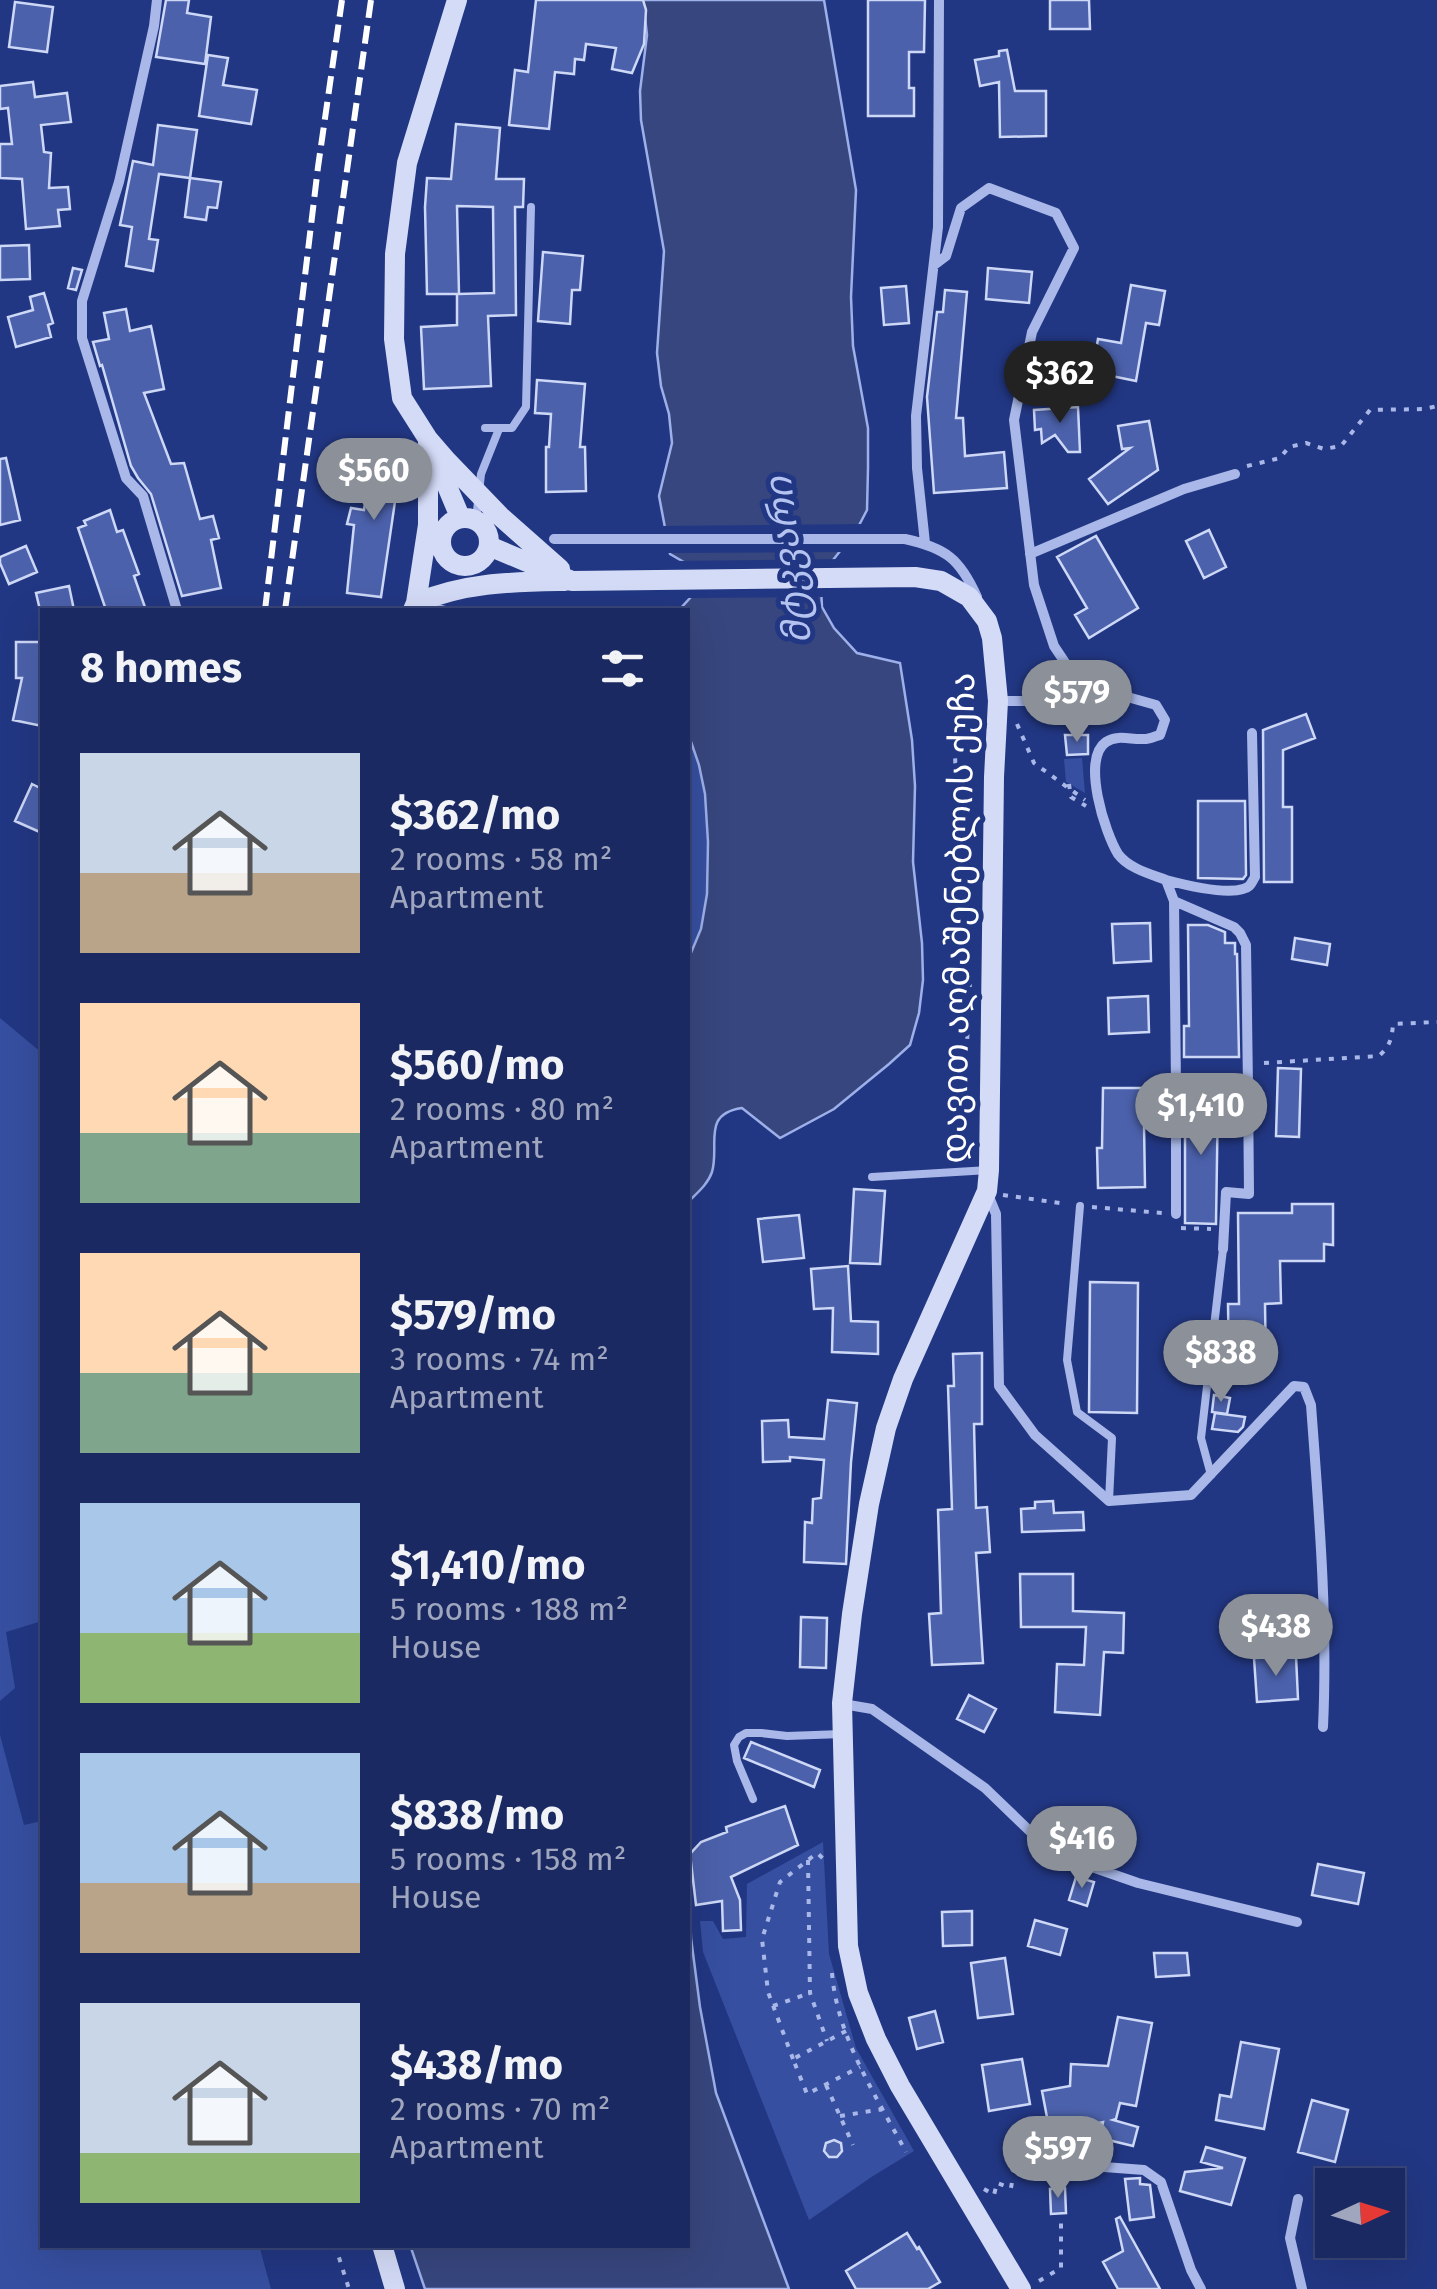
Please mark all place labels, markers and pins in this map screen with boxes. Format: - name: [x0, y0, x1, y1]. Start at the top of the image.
- pin: $362: [1001, 341, 1119, 426]
- pin: $560: [315, 438, 433, 523]
- pin: $579: [1018, 660, 1136, 745]
- pin: $1,410: [1120, 1073, 1282, 1158]
- pin: $838: [1162, 1320, 1280, 1405]
- pin: $438: [1217, 1594, 1335, 1679]
- pin: $416: [1023, 1806, 1141, 1891]
- pin: $597: [999, 2116, 1117, 2201]

